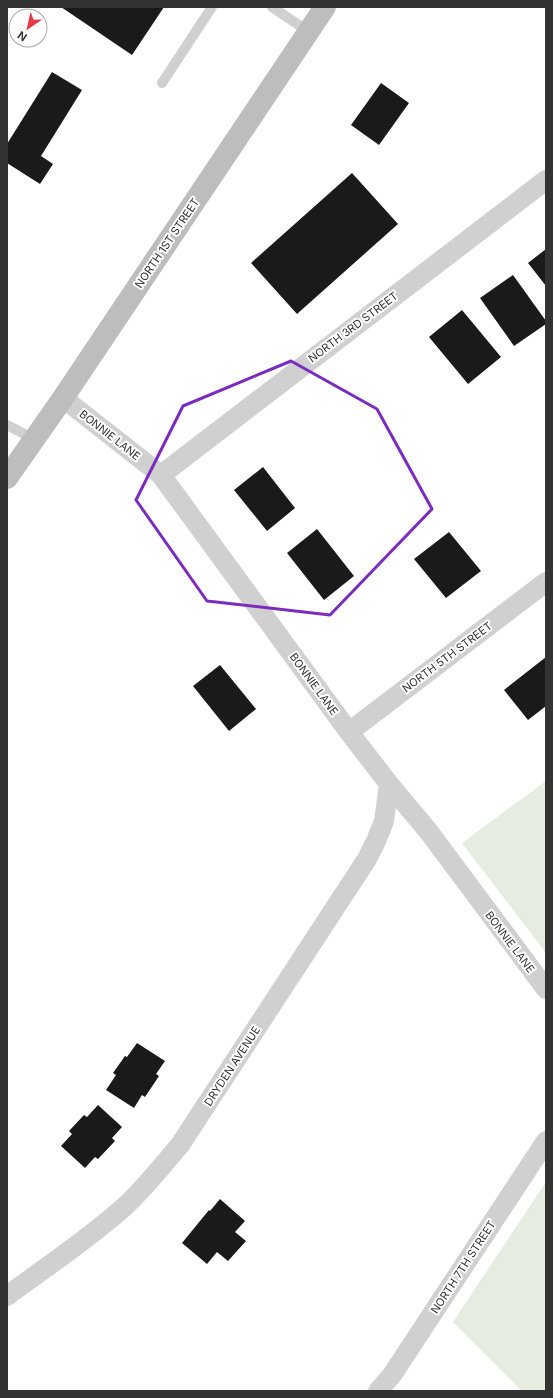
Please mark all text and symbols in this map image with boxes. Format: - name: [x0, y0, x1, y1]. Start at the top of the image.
- north arrow: [8, 8, 48, 48]
- text: N: [15, 28, 30, 44]
- street label: NORTH 1ST STREET: [132, 195, 202, 291]
- street label: NORTH 3RD STREET: [305, 289, 401, 365]
- street label: BONNIE LANE: [77, 407, 143, 463]
- street label: NORTH 5TH STREET: [399, 619, 495, 695]
- street label: BONNIE LANE: [287, 650, 341, 718]
- street label: BONNIE LANE: [482, 908, 538, 976]
- street label: DRYDEN AVENUE: [201, 1023, 263, 1109]
- street label: NORTH 7TH STREET: [428, 1218, 498, 1316]

